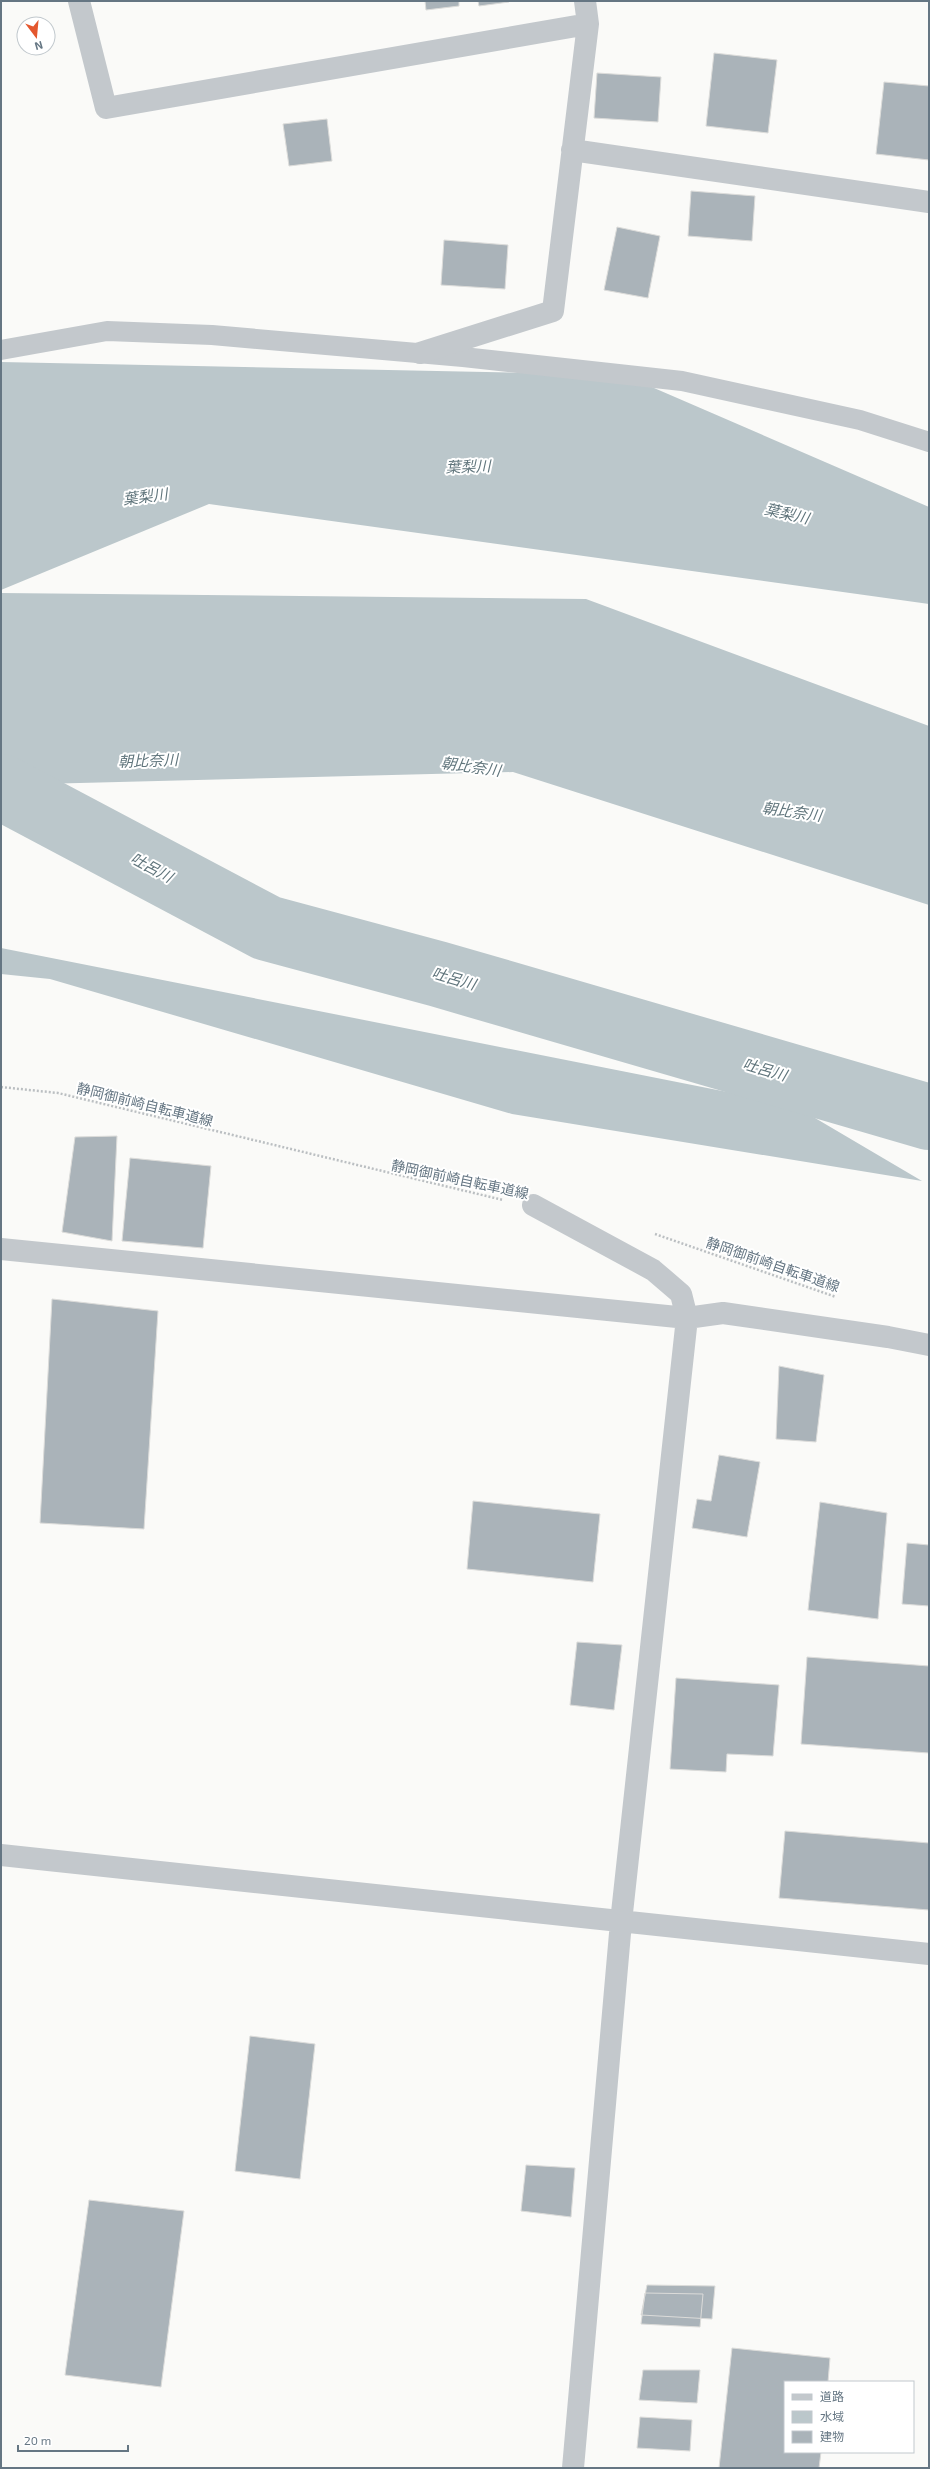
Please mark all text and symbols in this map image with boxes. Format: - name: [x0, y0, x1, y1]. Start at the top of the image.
- north arrow: [16, 16, 56, 56]
- text: N: [33, 39, 45, 53]
- water label: 葉梨川: [445, 456, 493, 476]
- water label: 葉梨川: [122, 484, 170, 508]
- water label: 葉梨川: [763, 499, 813, 527]
- water label: 朝比奈川: [118, 750, 180, 770]
- water label: 朝比奈川: [440, 753, 504, 779]
- water label: 朝比奈川: [761, 798, 825, 824]
- water label: 吐呂川: [128, 848, 178, 886]
- water label: 吐呂川: [430, 963, 480, 993]
- water label: 吐呂川: [741, 1054, 791, 1084]
- street label: 静岡御前崎自転車道線: [75, 1079, 215, 1129]
- street label: 静岡御前崎自転車道線: [390, 1156, 530, 1202]
- street label: 静岡御前崎自転車道線: [704, 1233, 842, 1295]
- legend: [784, 2381, 914, 2453]
- text: 道路: [820, 2389, 844, 2403]
- text: 水域: [820, 2409, 844, 2423]
- scale bar: [18, 2427, 128, 2453]
- text: 建物: [820, 2429, 844, 2443]
- text: 20 m: [24, 2433, 51, 2447]

